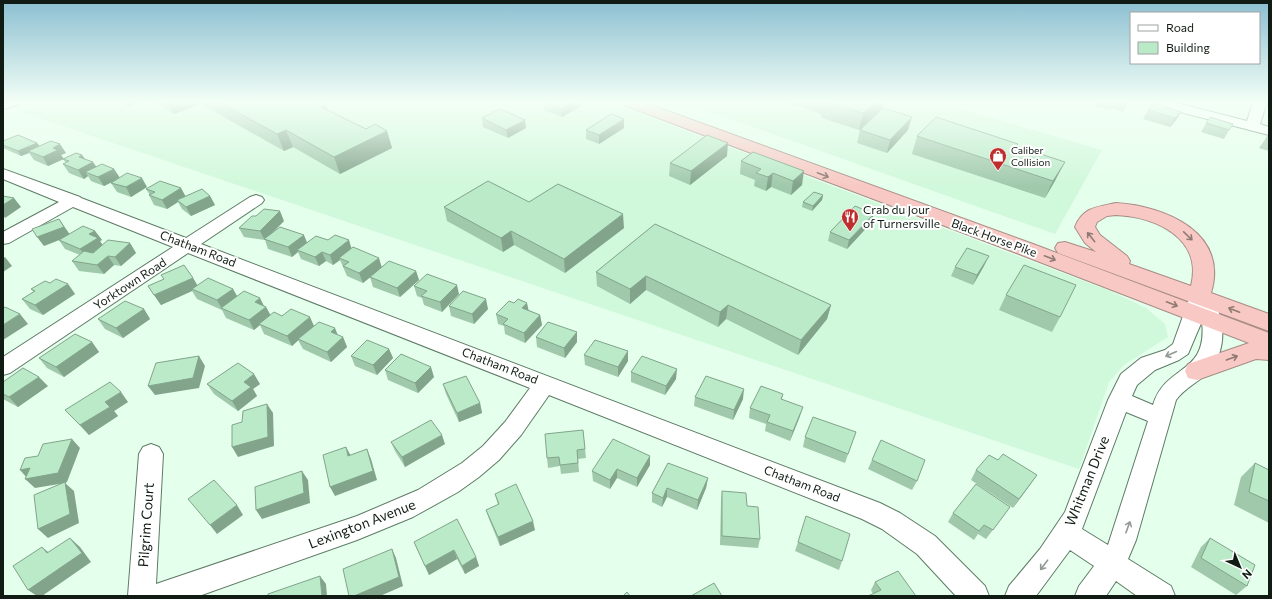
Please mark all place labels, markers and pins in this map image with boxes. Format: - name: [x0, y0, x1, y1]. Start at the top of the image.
- place label: Caliber Collision: [1011, 144, 1050, 168]
- shop icon: Caliber Collision: [988, 146, 1008, 171]
- place label: Crab du Jour of Turnersville: [863, 202, 940, 230]
- restaurant icon: Crab du Jour of Turnersville: [840, 207, 860, 232]

